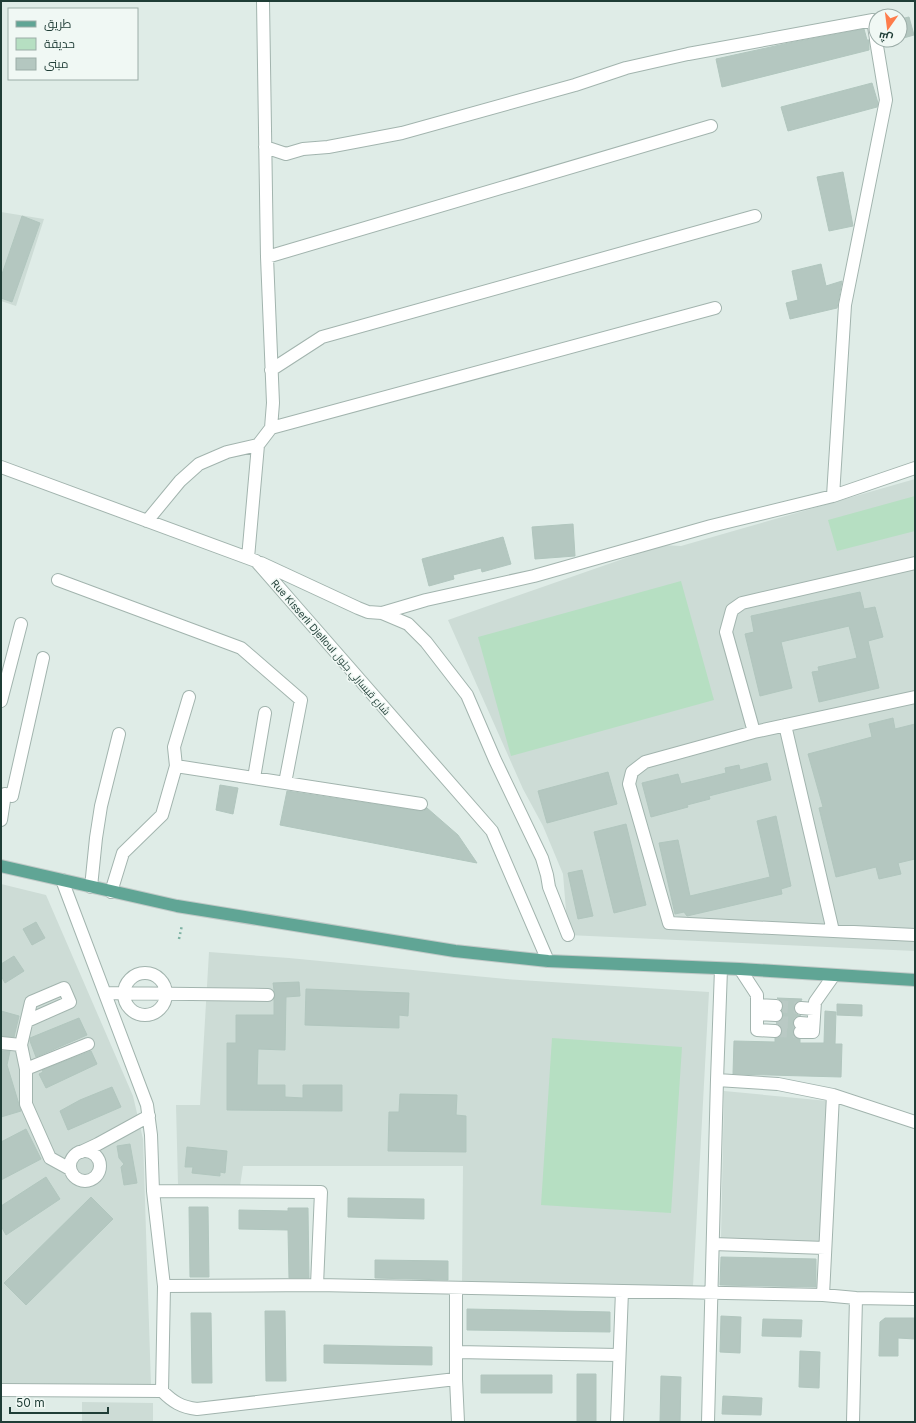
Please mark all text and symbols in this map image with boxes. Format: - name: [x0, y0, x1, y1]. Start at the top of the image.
- legend: [8, 8, 138, 80]
- north arrow: [868, 8, 908, 48]
- text: طريق: [44, 16, 72, 31]
- text: ش: [877, 29, 894, 46]
- text: حديقة: [44, 36, 75, 51]
- text: مبنى: [44, 56, 69, 71]
- street label: Rue Kisserli Djelloul شارع قيسارلي جلول: [268, 577, 393, 718]
- scale bar: [10, 1389, 108, 1415]
- text: 50 m: [16, 1395, 45, 1410]

